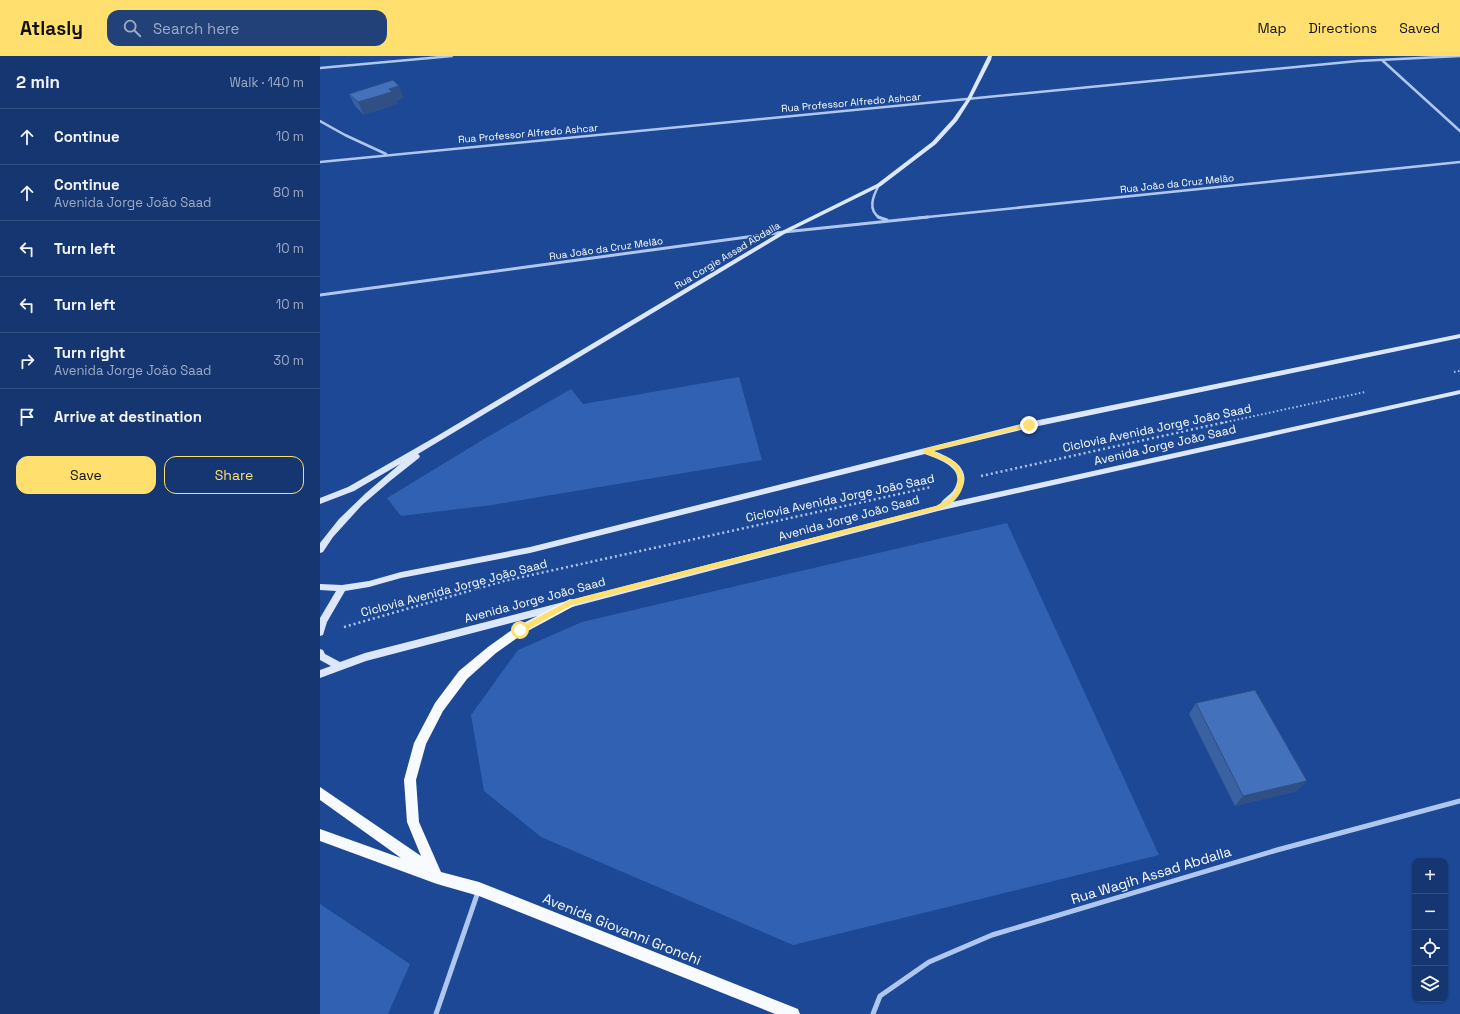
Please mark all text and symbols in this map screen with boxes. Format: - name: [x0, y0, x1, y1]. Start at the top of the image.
- search box: [107, 10, 387, 46]
- text: Atlasly: [20, 16, 83, 41]
- icon: search: [121, 17, 143, 39]
- text: Search here: [153, 19, 239, 38]
- text: Map: [1257, 19, 1287, 37]
- text: Directions: [1309, 19, 1377, 37]
- text: Saved: [1399, 19, 1440, 37]
- text: 2 min: [16, 71, 60, 93]
- text: Walk · 140 m: [230, 74, 304, 91]
- street label: Rua Professor Alfredo Ashcar: [781, 90, 922, 115]
- street label: Rua Professor Alfredo Ashcar: [458, 121, 599, 146]
- icon: ahead: [16, 126, 38, 148]
- text: Continue: [54, 127, 120, 146]
- text: 10 m: [276, 128, 304, 145]
- street label: Rua João da Cruz Melão: [1119, 171, 1235, 196]
- text: Continue: [54, 175, 120, 194]
- icon: ahead: [16, 182, 38, 204]
- text: 80 m: [273, 184, 304, 201]
- text: Avenida Jorge João Saad: [54, 194, 211, 211]
- street label: Rua Corgie Assad Abdalla: [672, 219, 783, 292]
- street label: Rua João da Cruz Melão: [548, 234, 664, 263]
- icon: left: [16, 238, 38, 260]
- text: Turn left: [54, 239, 116, 258]
- text: 10 m: [276, 240, 304, 257]
- icon: left: [16, 294, 38, 316]
- text: Turn left: [54, 295, 116, 314]
- text: 10 m: [276, 296, 304, 313]
- text: Turn right: [54, 343, 125, 362]
- icon: right: [16, 350, 38, 372]
- text: 30 m: [273, 352, 304, 369]
- text: Avenida Jorge João Saad: [54, 362, 211, 379]
- street label: Ciclovia Avenida Jorge João Saad: [1061, 401, 1253, 455]
- icon: arrive: [16, 406, 38, 428]
- text: Arrive at destination: [54, 407, 202, 426]
- route end: [1020, 416, 1038, 434]
- street label: Avenida Jorge João Saad: [1093, 422, 1237, 468]
- button: Save: [16, 456, 156, 494]
- button: Share: [164, 456, 304, 494]
- street label: Ciclovia Avenida Jorge João Saad: [744, 471, 936, 525]
- street label: Avenida Jorge João Saad: [777, 492, 921, 544]
- street label: Ciclovia Avenida Jorge João Saad: [359, 556, 549, 620]
- street label: Avenida Jorge João Saad: [463, 574, 607, 626]
- route start: [511, 621, 529, 639]
- street label: Rua Wagih Assad Abdalla: [1069, 842, 1233, 908]
- map controls: [1412, 858, 1448, 1002]
- button: +: [1412, 858, 1448, 894]
- street label: Avenida Giovanni Gronchi: [540, 889, 704, 969]
- button: −: [1412, 894, 1448, 930]
- button: locate: [1412, 930, 1448, 966]
- button: layers: [1412, 966, 1448, 1002]

